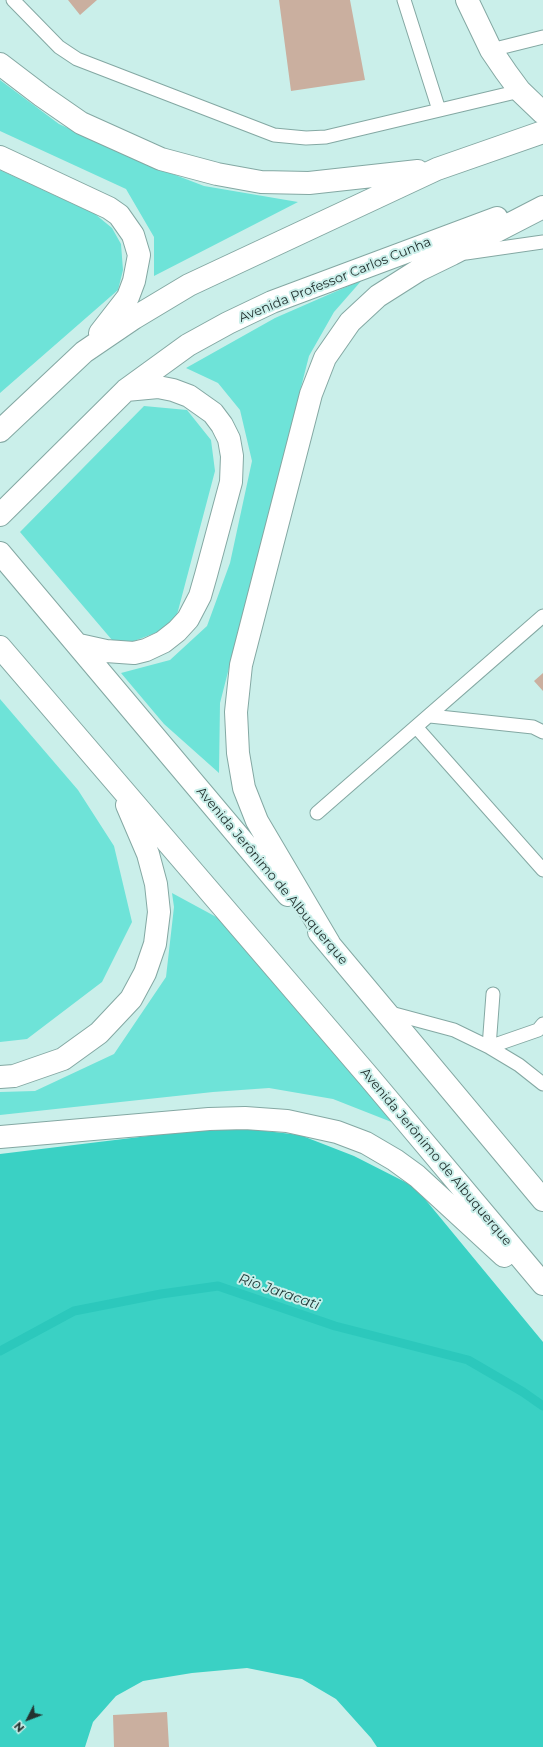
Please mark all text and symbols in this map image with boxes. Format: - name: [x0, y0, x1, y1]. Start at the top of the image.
- street label: Avenida Professor Carlos Cunha: [237, 234, 433, 326]
- street label: Avenida Jerônimo de Albuquerque: [193, 784, 351, 968]
- street label: Avenida Jerônimo de Albuquerque: [357, 1065, 515, 1249]
- water label: Rio Jaracati: [236, 1270, 322, 1314]
- north arrow: [8, 1699, 48, 1739]
- text: N: [11, 1719, 27, 1735]

